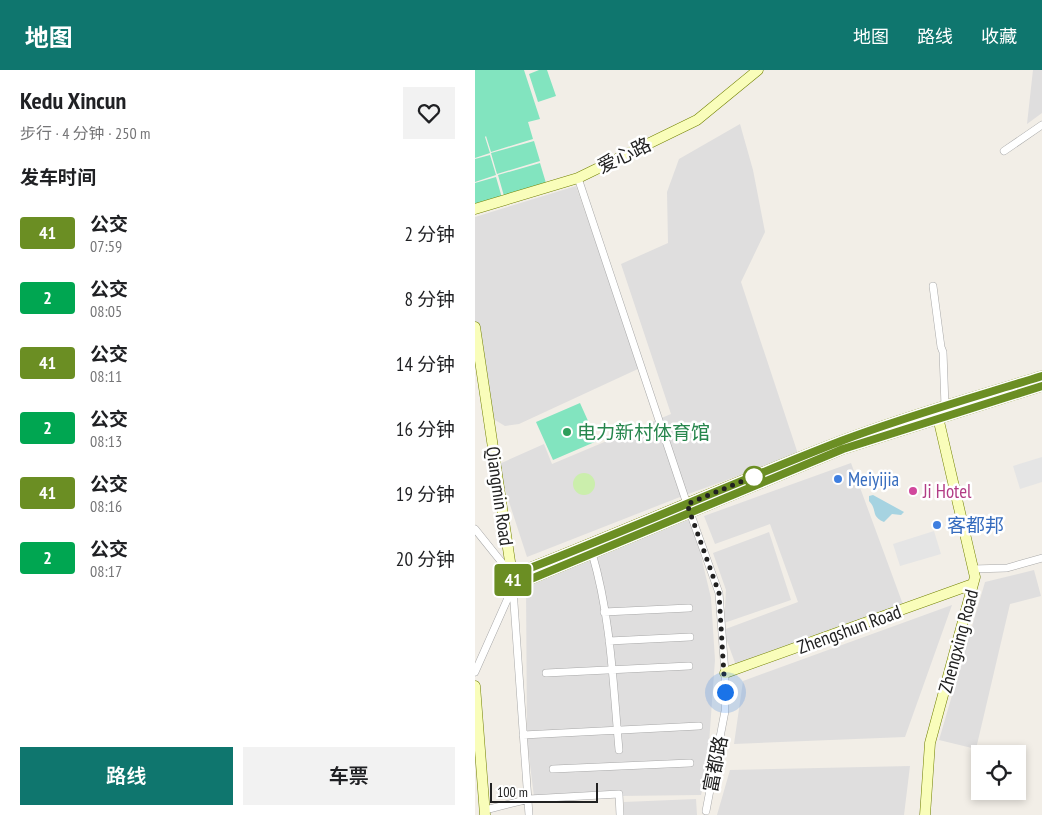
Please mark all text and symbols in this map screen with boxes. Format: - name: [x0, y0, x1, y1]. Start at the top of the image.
- text: 地图: [25, 22, 73, 53]
- text: 地图: [853, 25, 889, 48]
- text: 路线: [917, 25, 953, 48]
- text: 收藏: [981, 25, 1017, 48]
- text: Kedu Xincun: [20, 85, 126, 116]
- button: heart: [403, 87, 455, 139]
- text: 步行 · 4 分钟 · 250 m: [20, 123, 150, 143]
- street label: 爱心路: [593, 132, 655, 178]
- text: 发车时间: [20, 165, 96, 189]
- text: 公交: [90, 212, 128, 236]
- text: 41: [39, 221, 56, 244]
- text: 2 分钟: [404, 222, 455, 246]
- text: 07:59: [90, 236, 122, 256]
- text: 公交: [90, 277, 128, 301]
- text: 2: [43, 286, 52, 309]
- text: 8 分钟: [404, 287, 455, 311]
- text: 08:05: [90, 301, 122, 321]
- text: 公交: [90, 342, 128, 366]
- text: 41: [39, 351, 56, 374]
- text: 14 分钟: [396, 352, 455, 376]
- text: 08:11: [90, 366, 122, 386]
- text: 公交: [90, 407, 128, 431]
- text: 2: [43, 416, 52, 439]
- text: 16 分钟: [396, 417, 455, 441]
- place label: 电力新村体育馆: [577, 420, 710, 444]
- marker: 电力新村体育馆: [561, 426, 573, 438]
- text: 08:13: [90, 431, 122, 451]
- street label: Qiangmin Road: [481, 445, 519, 547]
- unlabelled marker: [743, 466, 765, 488]
- place label: Meiyijia: [848, 467, 899, 491]
- text: 公交: [90, 472, 128, 496]
- marker: Meiyijia: [832, 473, 844, 485]
- place label: Ji Hotel: [922, 479, 972, 503]
- text: 41: [39, 481, 56, 504]
- text: 19 分钟: [396, 482, 455, 506]
- marker: Ji Hotel: [907, 485, 919, 497]
- text: 08:16: [90, 496, 122, 516]
- place label: 客都邦: [947, 513, 1004, 537]
- marker: 客都邦: [931, 519, 943, 531]
- text: 公交: [90, 537, 128, 561]
- text: 2: [43, 546, 52, 569]
- text: 20 分钟: [396, 547, 455, 571]
- text: 08:17: [90, 561, 122, 581]
- line badge: 41: [490, 564, 535, 596]
- text: 41: [504, 568, 522, 591]
- street label: Zhengxing Road: [933, 587, 983, 695]
- street label: Zhengshun Road: [794, 599, 904, 659]
- your location: [713, 680, 738, 705]
- street label: 富都路: [698, 734, 732, 794]
- map controls: [971, 745, 1026, 800]
- button: locate: [971, 745, 1026, 800]
- button: 路线: [20, 747, 233, 805]
- button: 车票: [243, 747, 455, 805]
- scale bar: [490, 780, 597, 803]
- text: 100 m: [497, 783, 528, 801]

